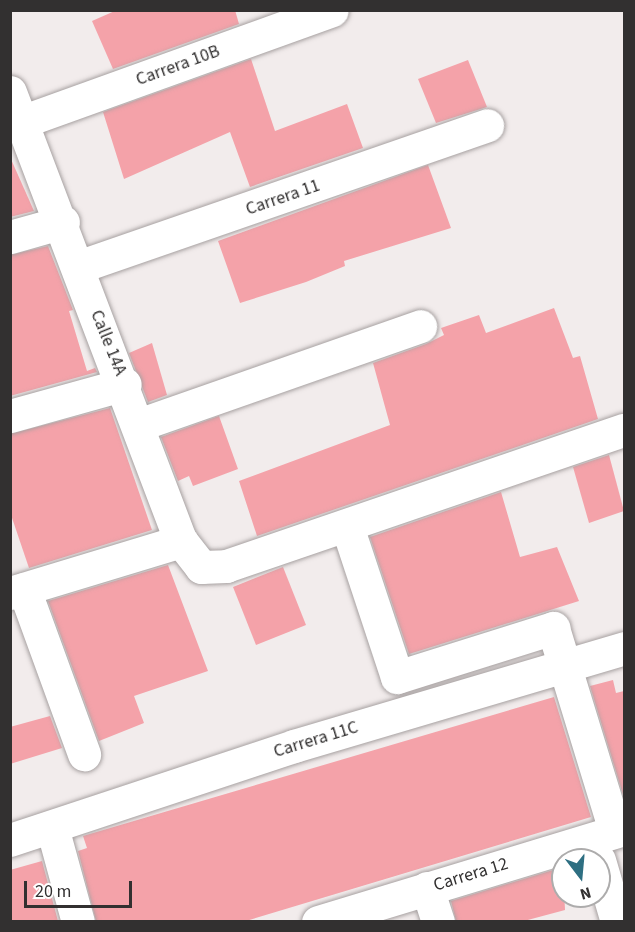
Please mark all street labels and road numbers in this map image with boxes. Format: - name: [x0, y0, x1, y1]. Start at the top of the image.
- street label: Carrera 10B: [133, 41, 223, 91]
- street label: Carrera 11: [243, 175, 323, 221]
- street label: Calle 14A: [85, 307, 131, 379]
- street label: Carrera 11C: [271, 717, 361, 763]
- street label: Carrera 12: [431, 853, 511, 897]

